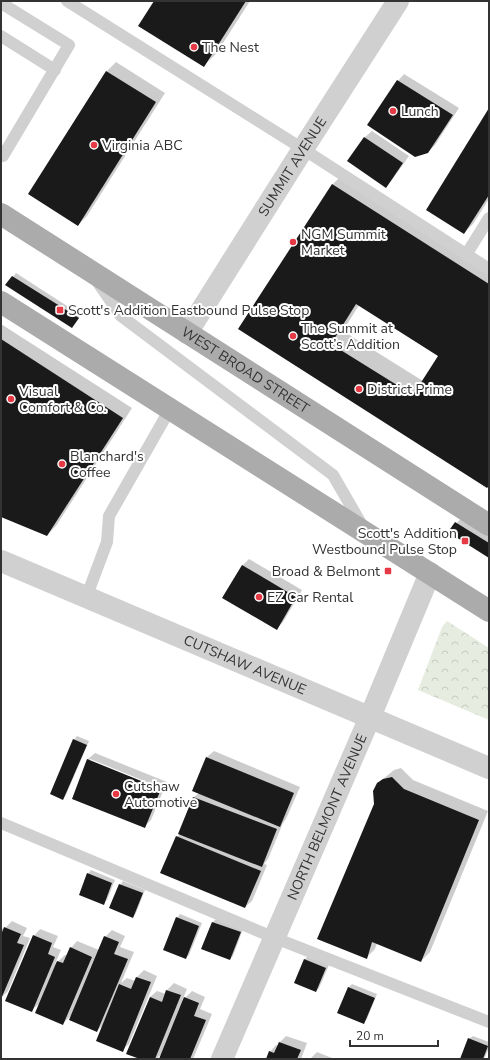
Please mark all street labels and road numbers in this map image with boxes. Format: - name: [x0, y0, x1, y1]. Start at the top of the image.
- street label: SUMMIT AVENUE: [254, 113, 331, 220]
- street label: WEST BROAD STREET: [178, 322, 314, 418]
- street label: CUTSHAW AVENUE: [181, 630, 309, 699]
- street label: NORTH BELMONT AVENUE: [283, 731, 371, 903]

